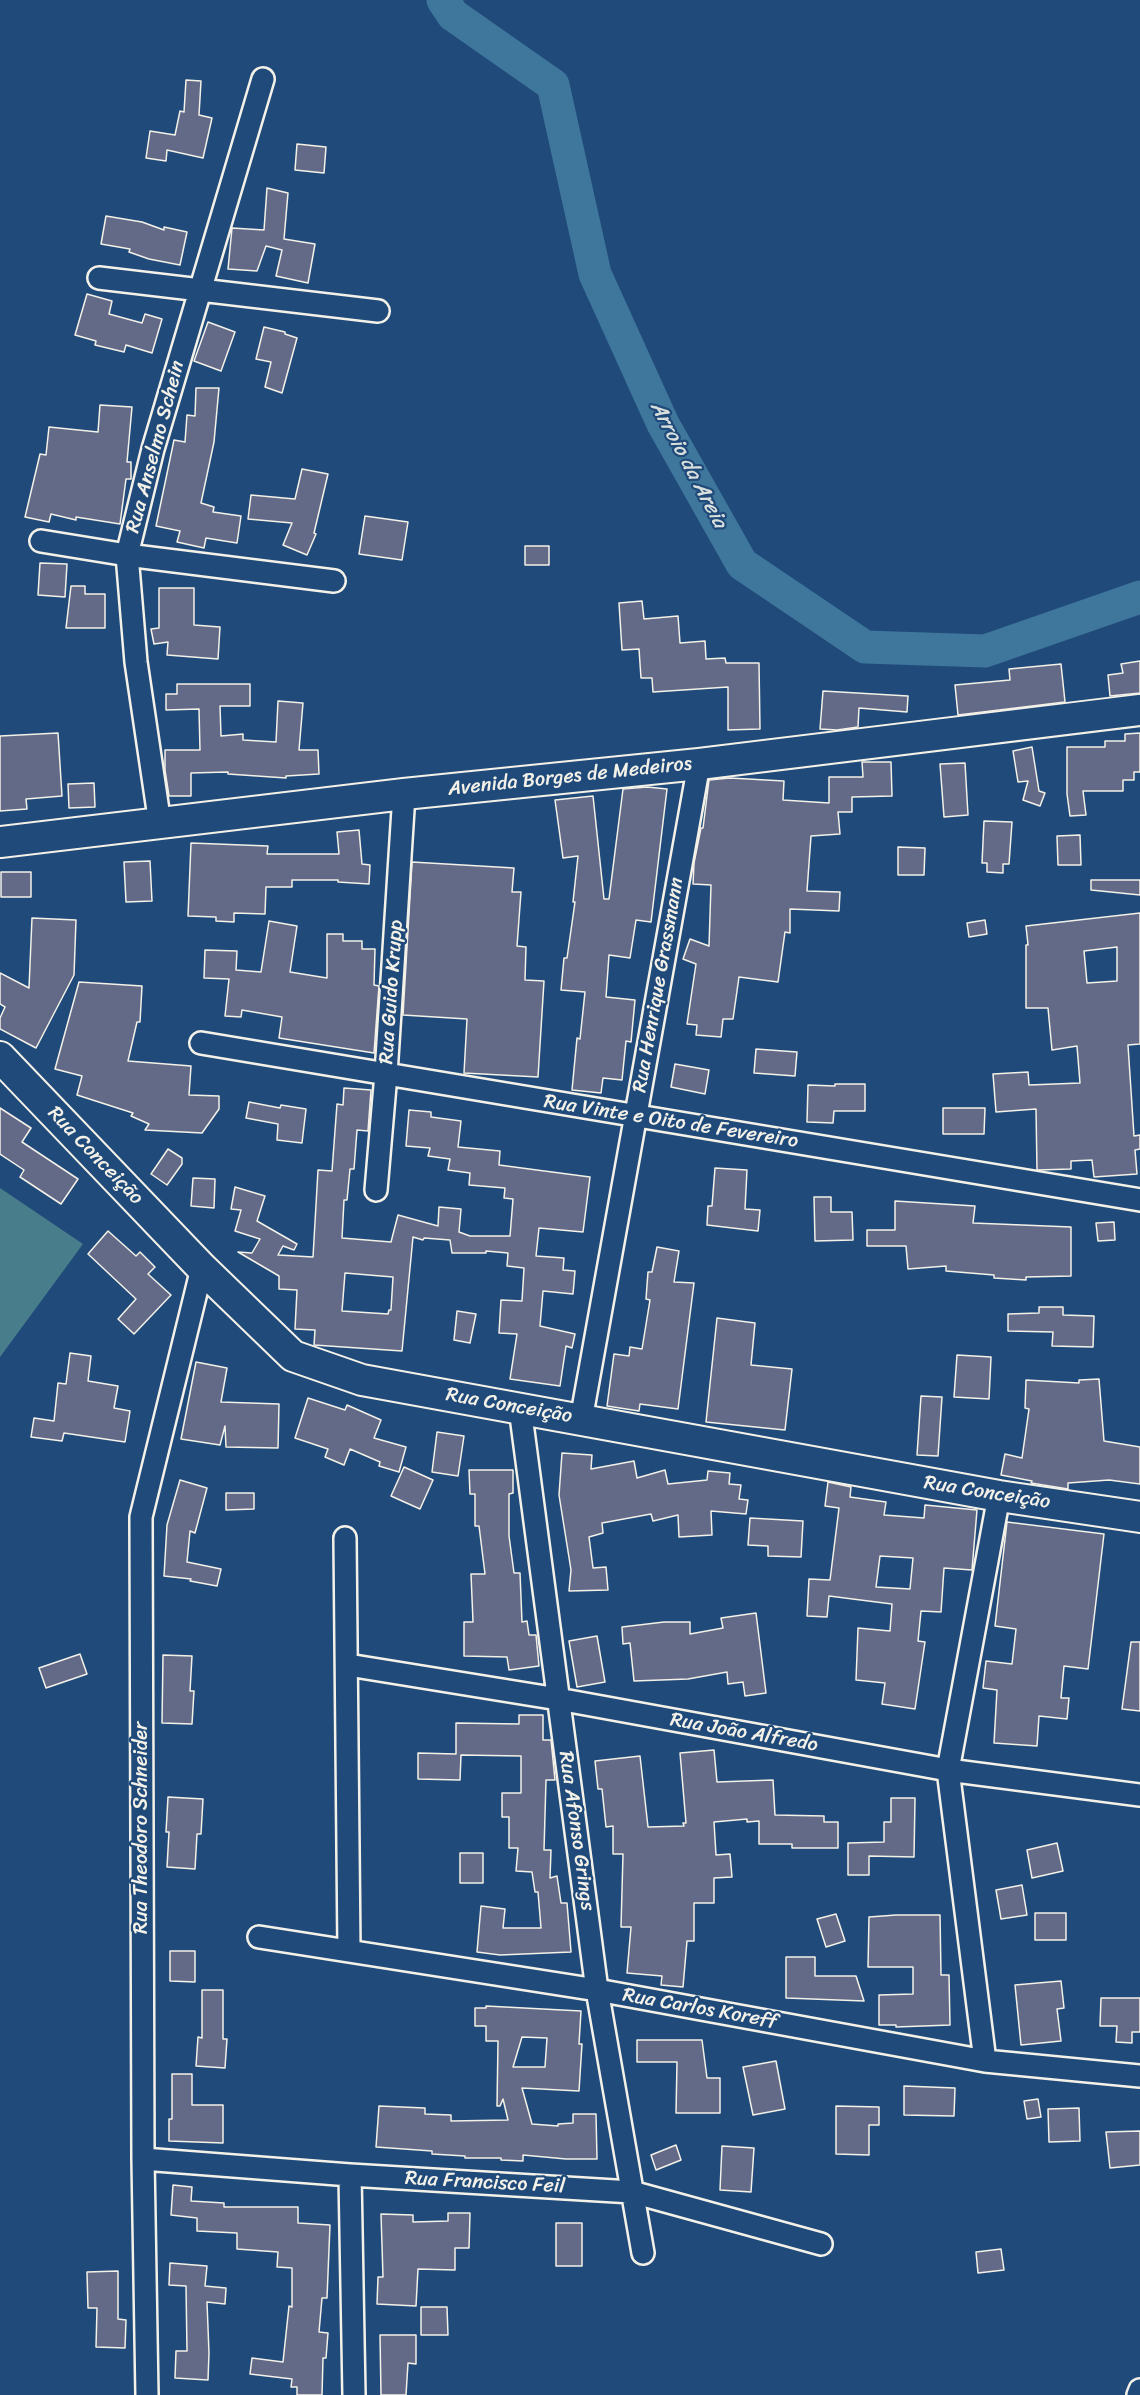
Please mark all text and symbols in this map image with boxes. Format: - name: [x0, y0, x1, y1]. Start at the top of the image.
- street label: Rua Anselmo Schein: [121, 358, 191, 536]
- water label: Arroio da Areia: [644, 397, 732, 533]
- street label: Avenida Borges de Medeiros: [447, 752, 693, 802]
- street label: Rua Henrique Grassmann: [628, 876, 690, 1094]
- street label: Rua Guido Krupp: [375, 919, 409, 1065]
- street label: Rua Vinte e Oito de Fevereiro: [542, 1090, 800, 1154]
- street label: Rua Conceição: [42, 1102, 148, 1210]
- street label: Rua Conceição: [444, 1383, 574, 1429]
- street label: Rua Conceição: [922, 1471, 1052, 1515]
- street label: Rua João Alfredo: [668, 1708, 820, 1758]
- street label: Rua Theodoro Schneider: [130, 1722, 154, 1934]
- street label: Rua Afonso Grings: [553, 1750, 599, 1912]
- street label: Rua Carlos Koreff: [621, 1984, 779, 2034]
- street label: Rua Francisco Feil: [404, 2167, 566, 2199]

